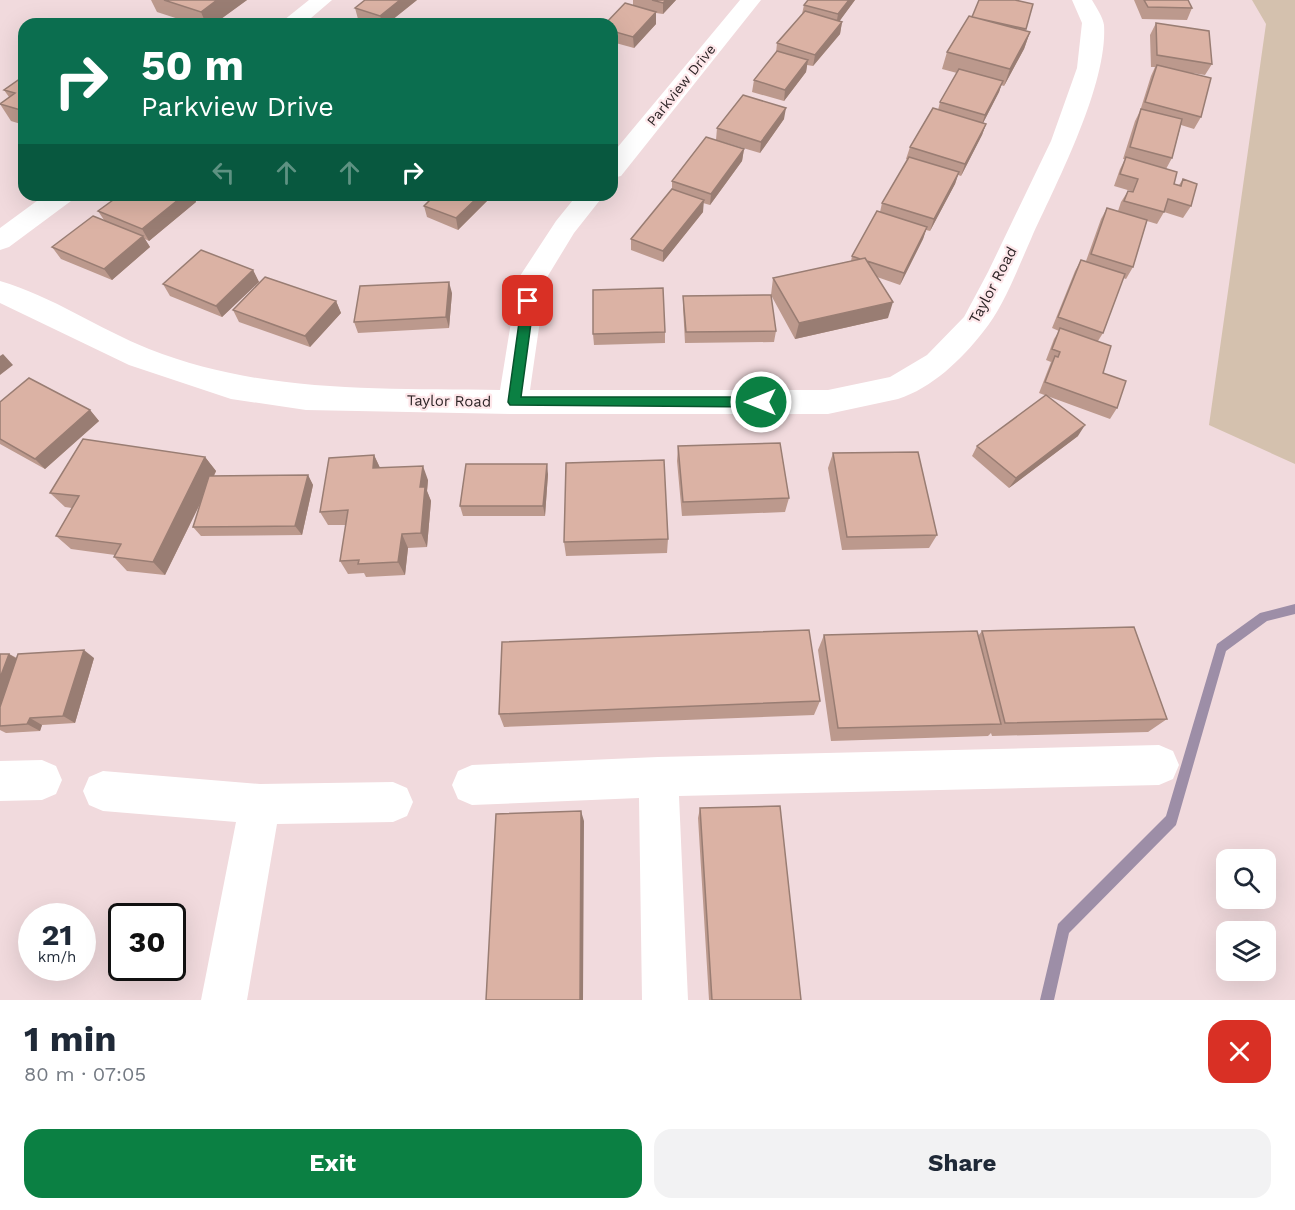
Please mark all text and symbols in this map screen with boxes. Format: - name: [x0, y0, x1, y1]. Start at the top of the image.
- text: 50 m: [141, 41, 244, 90]
- street label: Parkview Drive: [643, 41, 719, 129]
- icon: right: [42, 42, 120, 120]
- text: Parkview Drive: [141, 91, 334, 123]
- icon: left: [207, 156, 240, 189]
- icon: ahead: [270, 156, 303, 189]
- icon: ahead: [333, 156, 366, 189]
- icon: right: [396, 156, 429, 189]
- street label: Taylor Road: [965, 243, 1021, 327]
- pin: [502, 275, 553, 326]
- icon: arrive: [511, 284, 544, 317]
- position arrow: [729, 370, 793, 434]
- street label: Taylor Road: [407, 391, 491, 411]
- map controls: [1216, 849, 1276, 981]
- button: search: [1216, 849, 1276, 909]
- speed limit sign: 30: [108, 903, 186, 981]
- text: 21: [42, 917, 72, 952]
- button: layers: [1216, 921, 1276, 981]
- text: km/h: [38, 948, 76, 966]
- text: 1 min: [24, 1018, 116, 1060]
- button: close: [1208, 1020, 1271, 1083]
- text: 80 m · 07:05: [24, 1062, 146, 1086]
- button: Exit: [24, 1129, 642, 1198]
- button: Share: [654, 1129, 1271, 1198]

